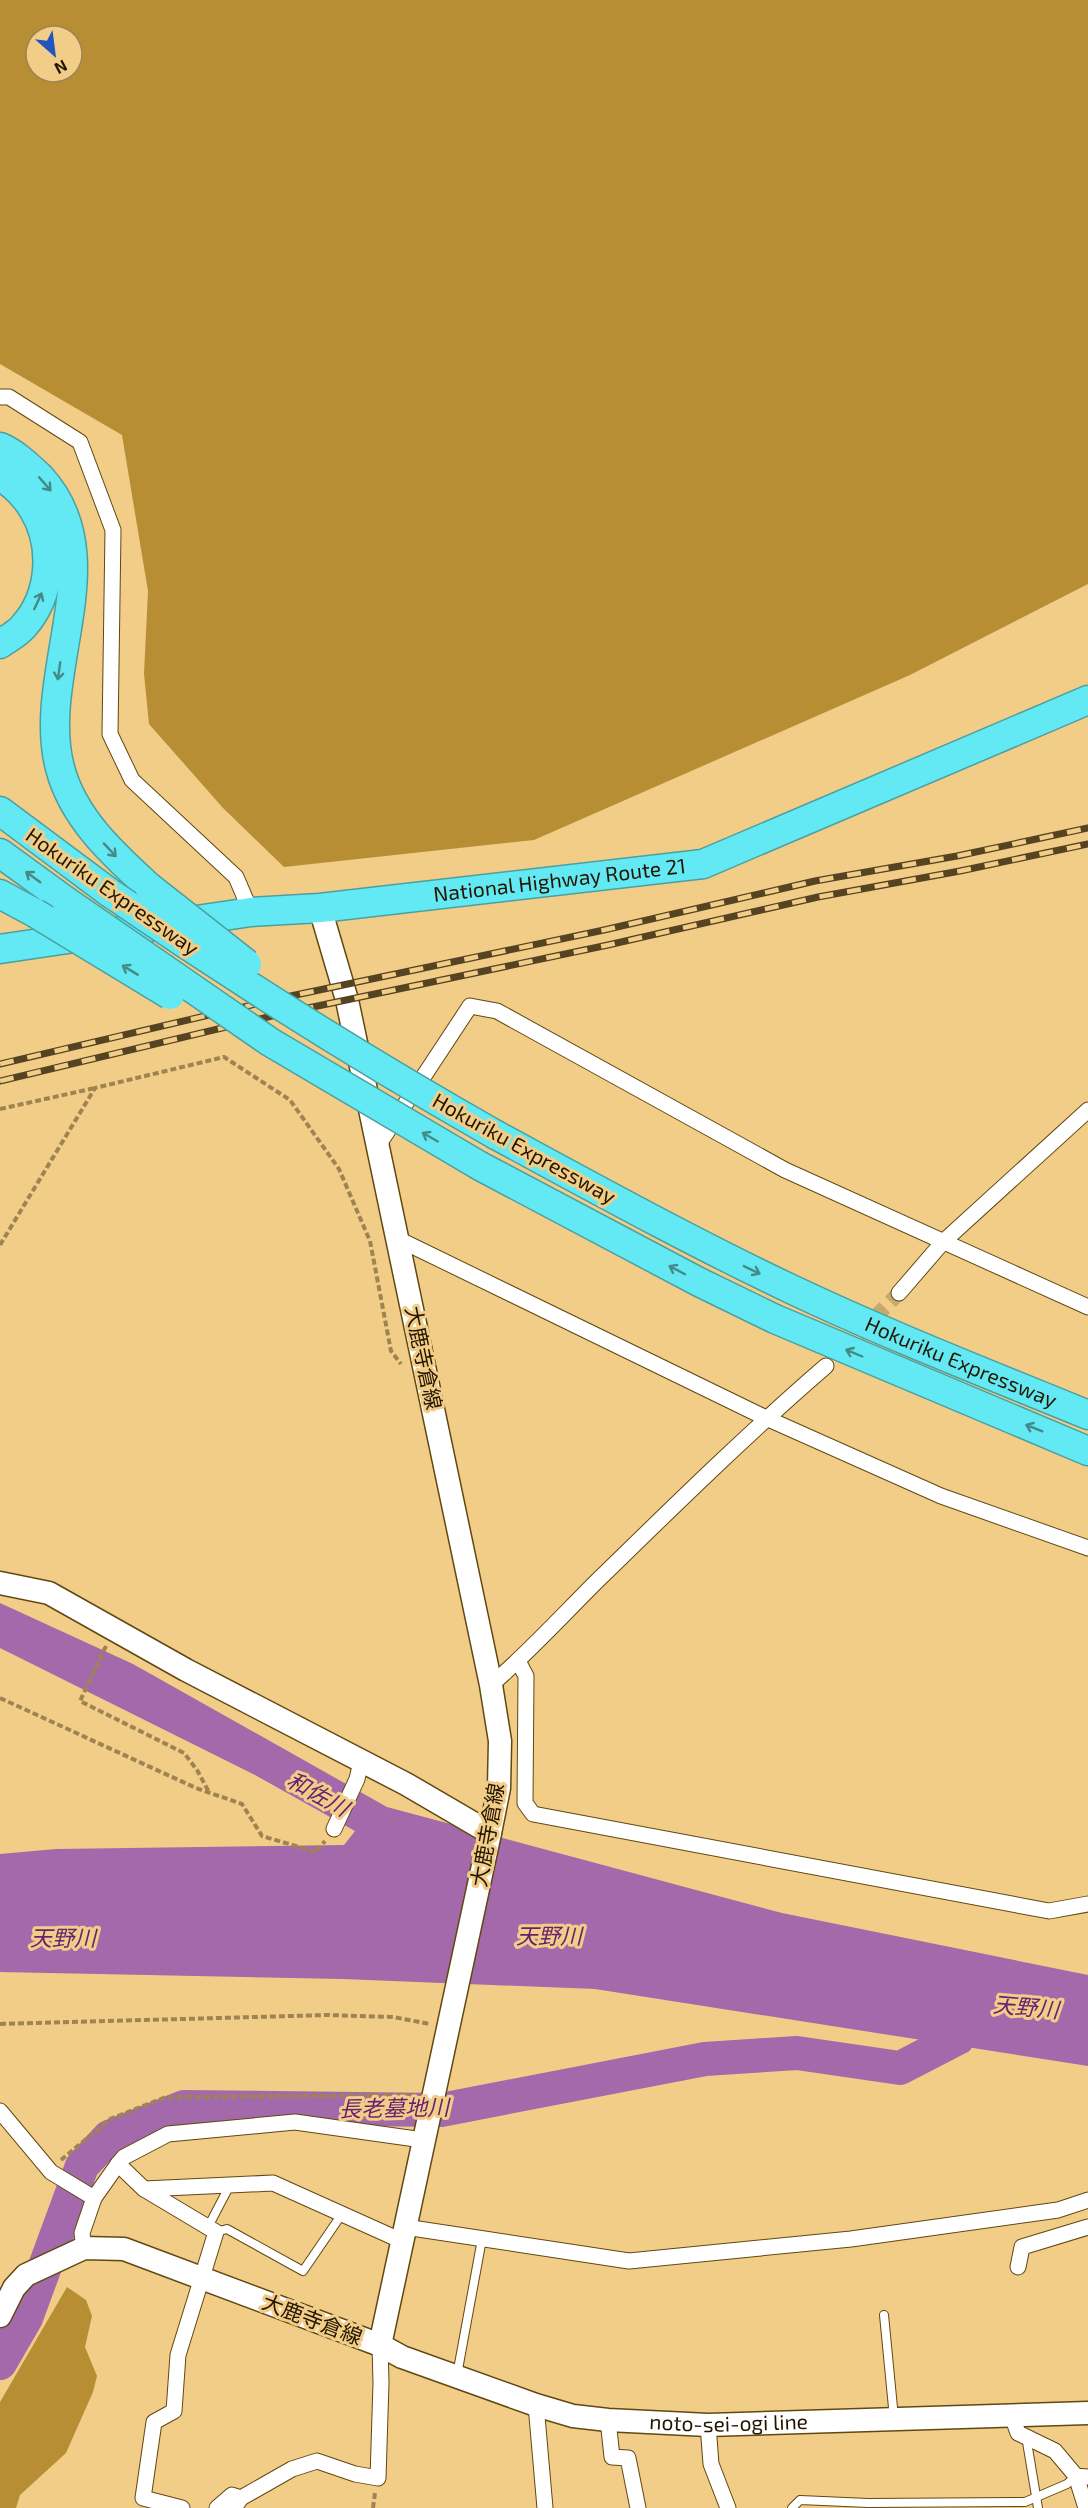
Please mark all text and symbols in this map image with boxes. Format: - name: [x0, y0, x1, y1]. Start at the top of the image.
- north arrow: [24, 24, 84, 84]
- text: N: [52, 57, 71, 79]
- one-way arrow: [38, 476, 52, 491]
- one-way arrow: [32, 592, 44, 610]
- one-way arrow: [54, 660, 65, 680]
- street label: Hokuriku Expressway: [22, 822, 204, 960]
- one-way arrow: [103, 842, 117, 857]
- street label: National Highway Route 21: [432, 852, 687, 906]
- one-way arrow: [25, 871, 41, 883]
- one-way arrow: [122, 964, 139, 976]
- street label: Hokuriku Expressway: [429, 1087, 621, 1208]
- one-way arrow: [422, 1130, 439, 1142]
- one-way arrow: [669, 1264, 687, 1276]
- one-way arrow: [743, 1265, 761, 1277]
- street label: 大鹿寺倉線: [401, 1304, 448, 1412]
- street label: Hokuriku Expressway: [862, 1310, 1061, 1412]
- one-way arrow: [845, 1347, 864, 1358]
- one-way arrow: [1025, 1422, 1044, 1433]
- water label: 和佐川: [283, 1766, 355, 1821]
- street label: 大鹿寺倉線: [465, 1781, 508, 1889]
- water label: 天野川: [516, 1922, 584, 1948]
- water label: 天野川: [30, 1924, 98, 1950]
- water label: 天野川: [992, 1990, 1062, 2022]
- water label: 長老墓地川: [339, 2093, 451, 2121]
- street label: 大鹿寺倉線: [259, 2288, 366, 2349]
- street label: noto-sei-ogi line: [649, 2408, 808, 2436]

